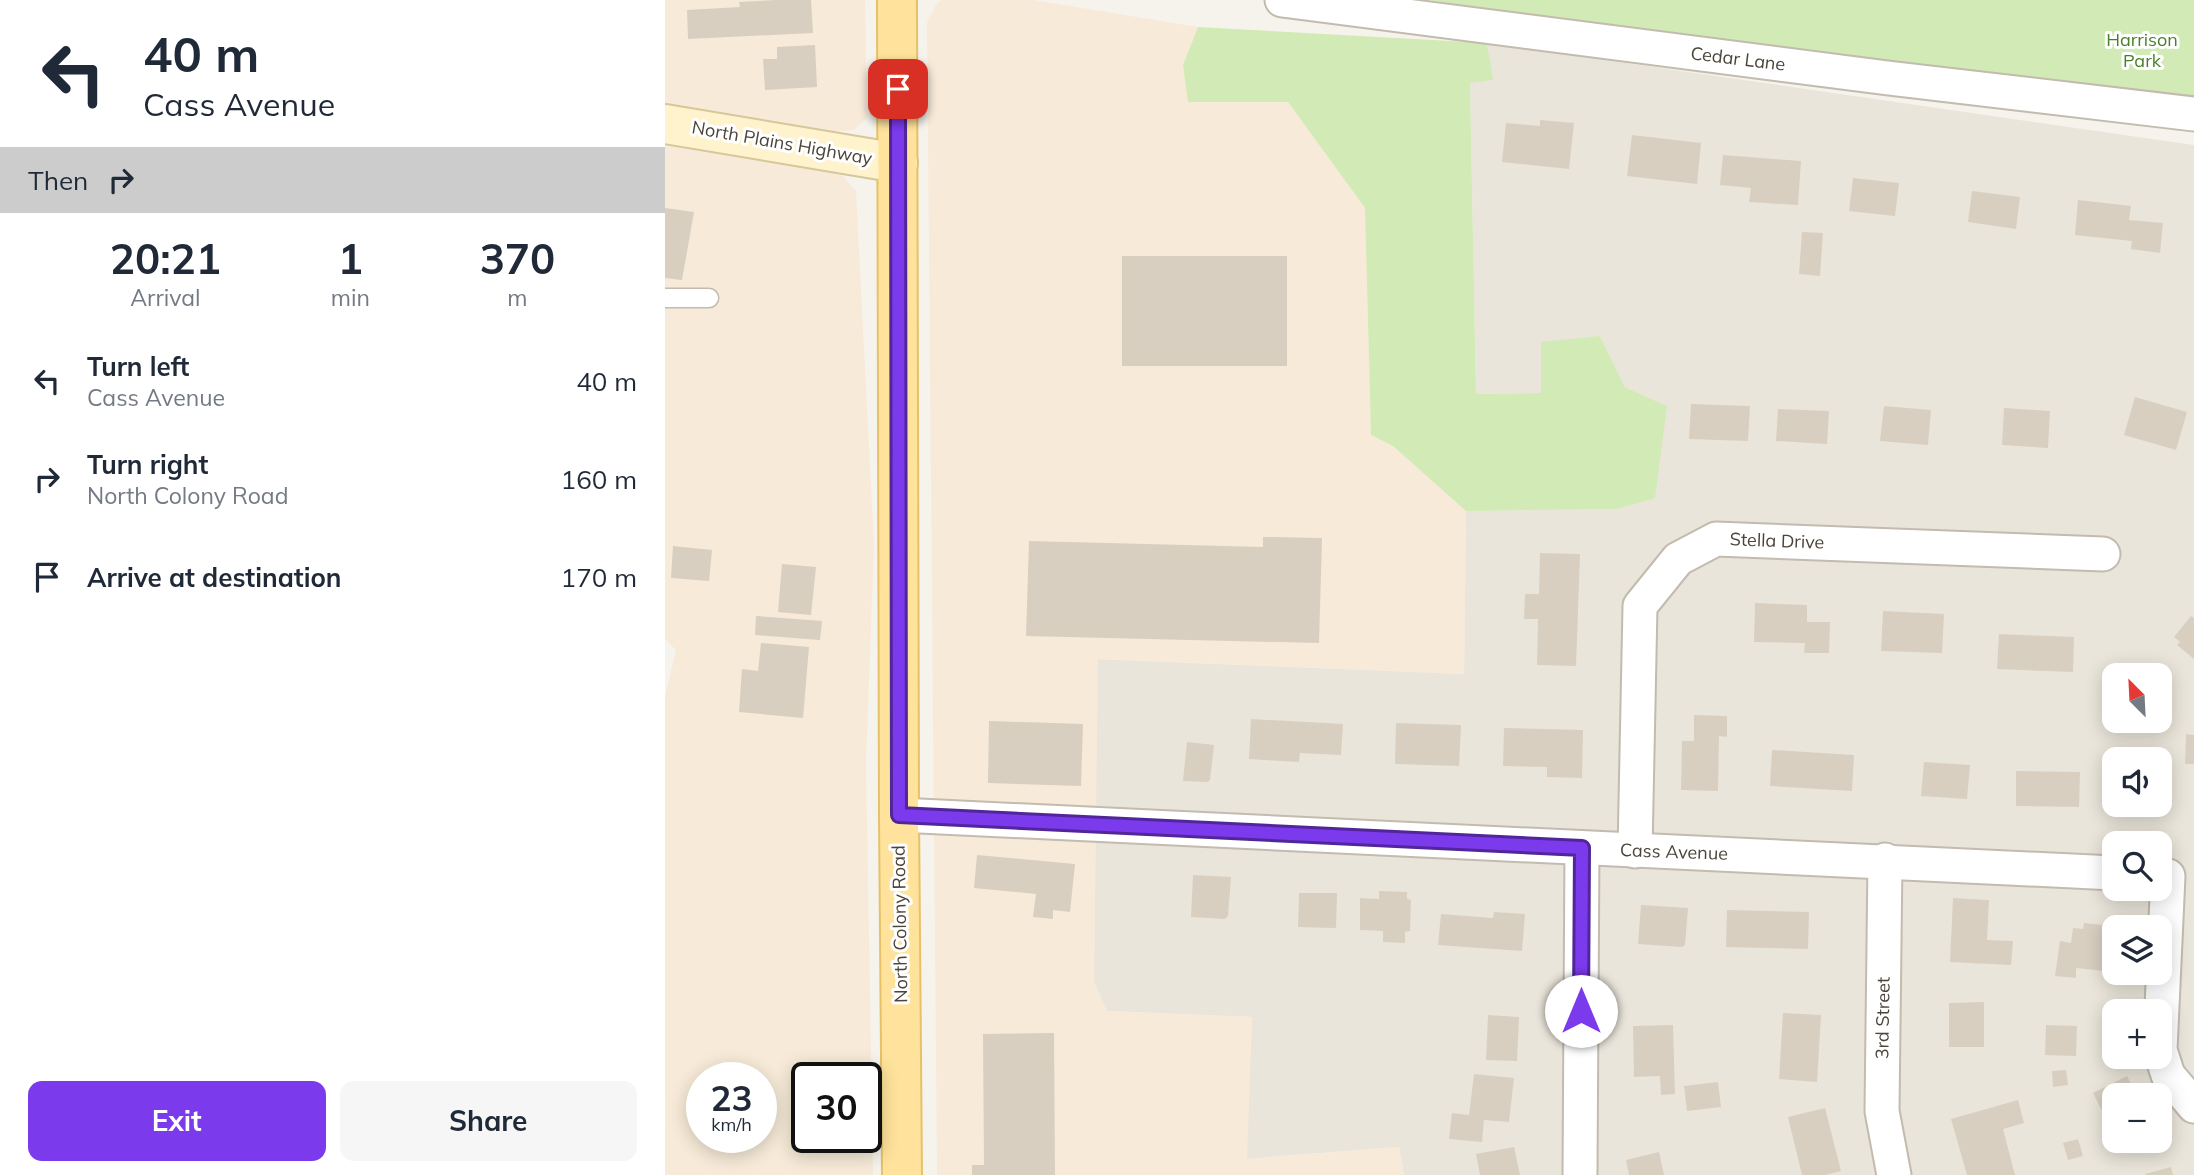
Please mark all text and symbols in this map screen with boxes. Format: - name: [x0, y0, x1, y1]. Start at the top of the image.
- text: 40 m: [143, 23, 259, 84]
- icon: left: [28, 28, 119, 119]
- park label: Harrison Park: [2106, 28, 2178, 72]
- street label: Cedar Lane: [1689, 41, 1787, 76]
- pin: [868, 59, 928, 119]
- icon: arrive: [879, 70, 917, 108]
- text: Cass Avenue: [143, 84, 335, 124]
- street label: North Plains Highway: [690, 115, 874, 170]
- icon: right: [102, 161, 140, 199]
- text: Then: [28, 164, 88, 197]
- text: 20:21: [110, 232, 221, 285]
- text: 1: [338, 232, 363, 285]
- text: 370: [480, 232, 555, 285]
- text: Arrival: [130, 283, 201, 312]
- text: min: [331, 283, 370, 312]
- text: m: [507, 283, 528, 312]
- text: Turn left: [87, 350, 189, 383]
- icon: left: [28, 362, 66, 400]
- text: 40 m: [576, 365, 637, 398]
- text: Cass Avenue: [87, 383, 225, 412]
- text: Turn right: [87, 448, 208, 481]
- icon: right: [28, 460, 66, 498]
- text: 160 m: [561, 463, 637, 496]
- text: North Colony Road: [87, 481, 288, 510]
- street label: Stella Drive: [1729, 527, 1825, 554]
- icon: arrive: [28, 558, 66, 596]
- text: Arrive at destination: [87, 561, 342, 594]
- text: 170 m: [561, 561, 637, 594]
- north arrow: [2102, 663, 2172, 733]
- map controls: [2102, 663, 2172, 1153]
- button: sound: [2102, 747, 2172, 817]
- button: search: [2102, 831, 2172, 901]
- street label: Cass Avenue: [1620, 838, 1728, 865]
- street label: North Colony Road: [887, 845, 912, 1003]
- button: layers: [2102, 915, 2172, 985]
- position arrow: [1544, 974, 1618, 1048]
- street label: 3rd Street: [1870, 977, 1895, 1059]
- button: +: [2102, 999, 2172, 1069]
- speed limit sign: 30: [791, 1062, 882, 1153]
- text: 23: [710, 1076, 753, 1120]
- button: Exit: [28, 1081, 326, 1161]
- button: Share: [340, 1081, 637, 1161]
- button: −: [2102, 1083, 2172, 1153]
- text: km/h: [711, 1113, 752, 1136]

